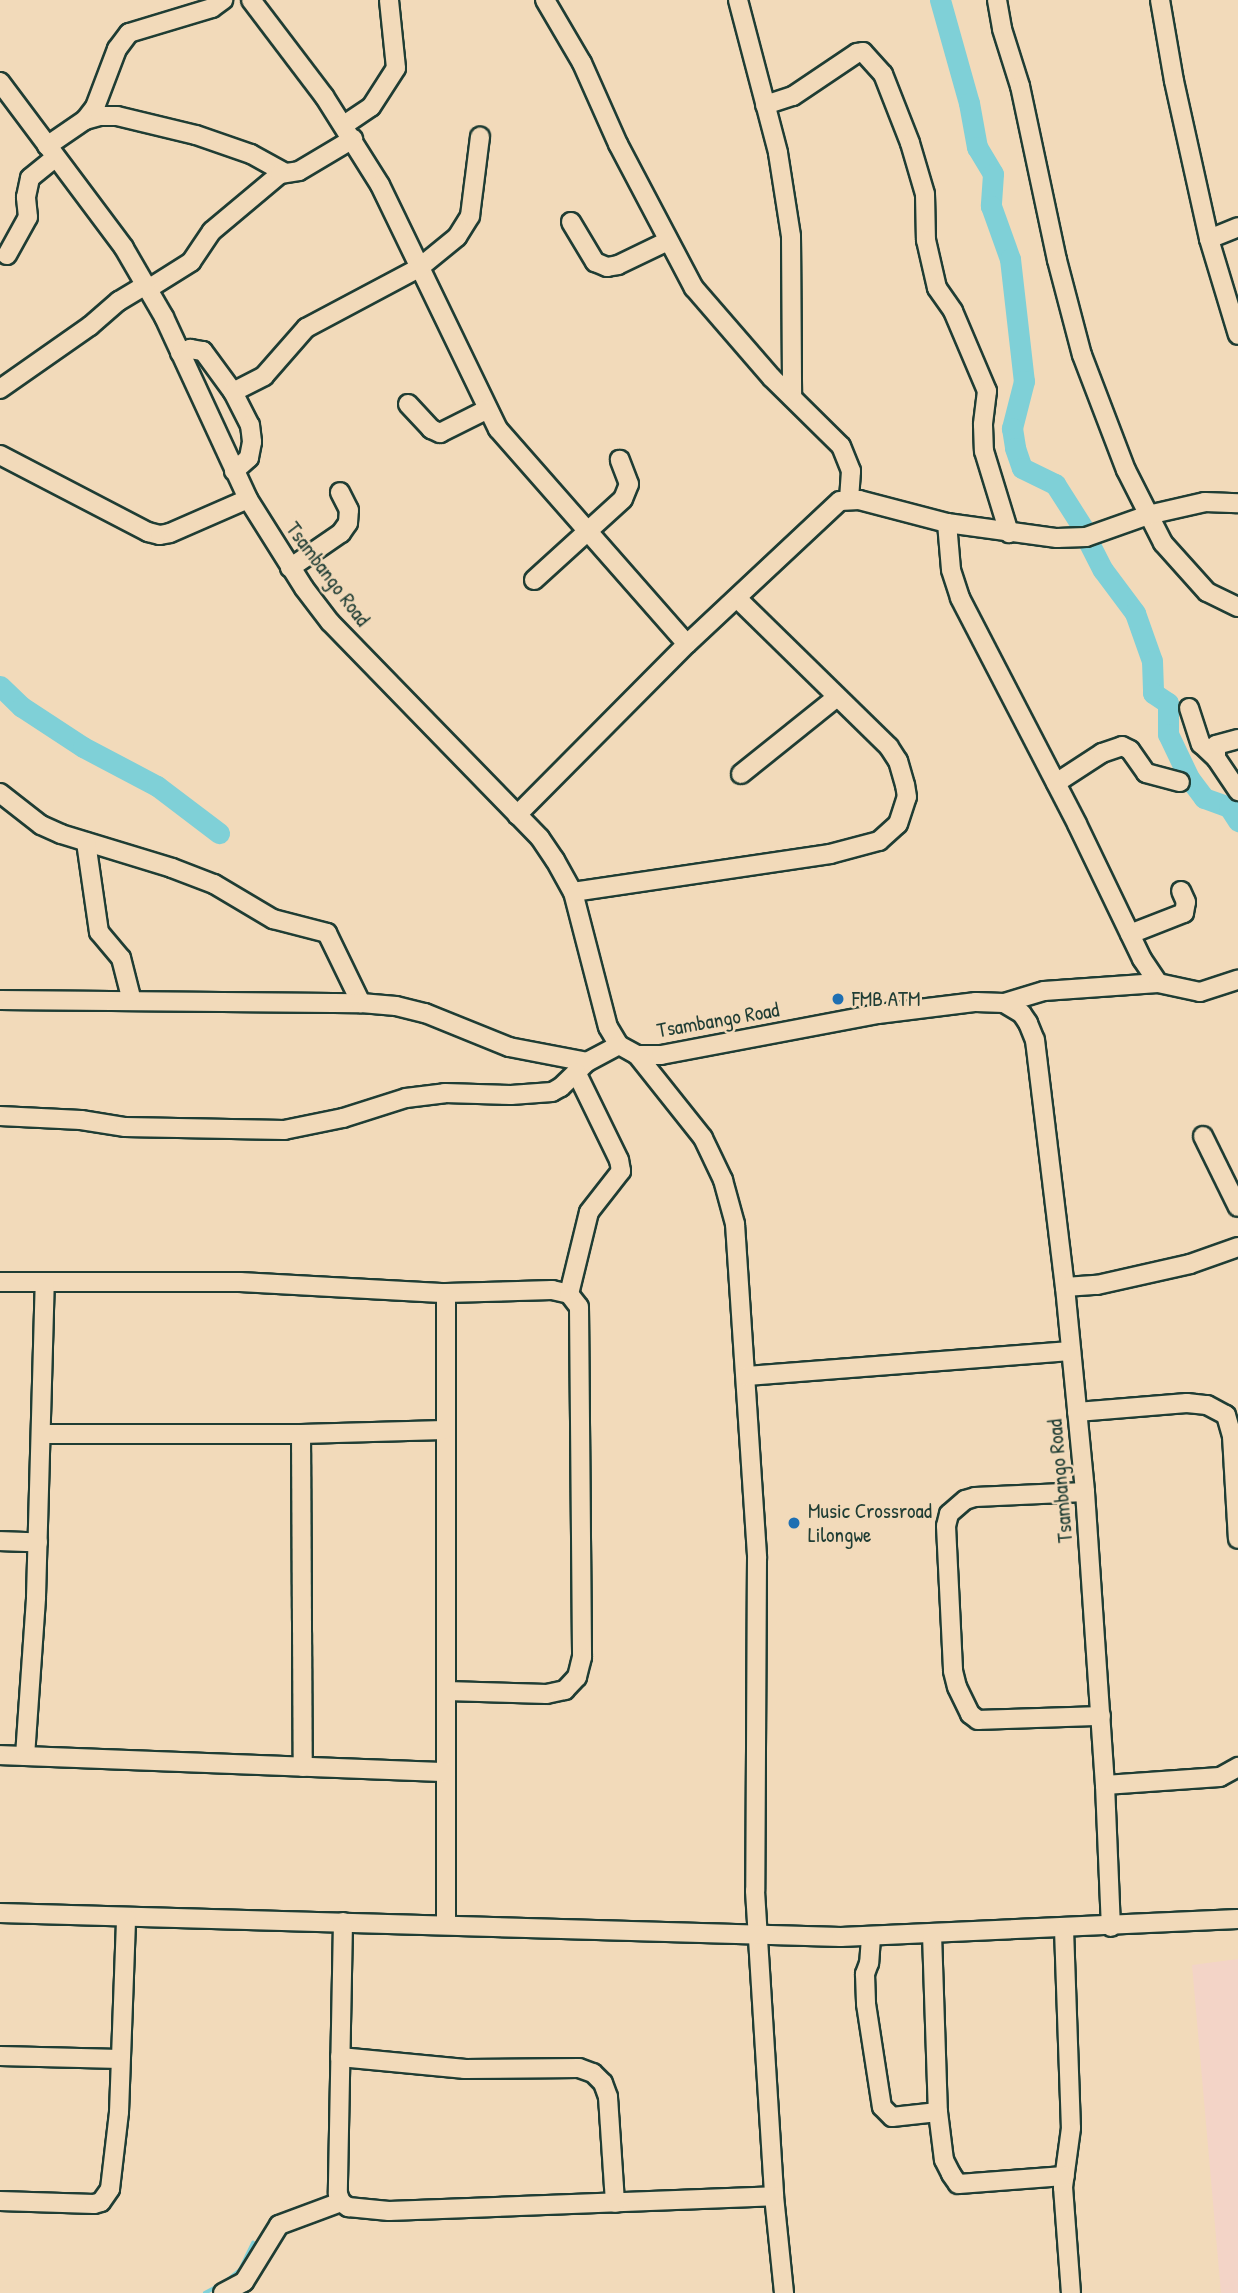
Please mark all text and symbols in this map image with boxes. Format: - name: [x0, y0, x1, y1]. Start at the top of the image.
- street label: Tsambango Road: [281, 517, 375, 631]
- place label: FMB ATM: [852, 986, 920, 1012]
- marker: FMB ATM: [830, 991, 846, 1007]
- street label: Tsambango Road: [655, 997, 781, 1043]
- street label: Tsambango Road: [1042, 1418, 1078, 1544]
- place label: Music Crossroad Lilongwe: [808, 1498, 932, 1548]
- marker: Music Crossroad Lilongwe: [786, 1515, 802, 1531]

